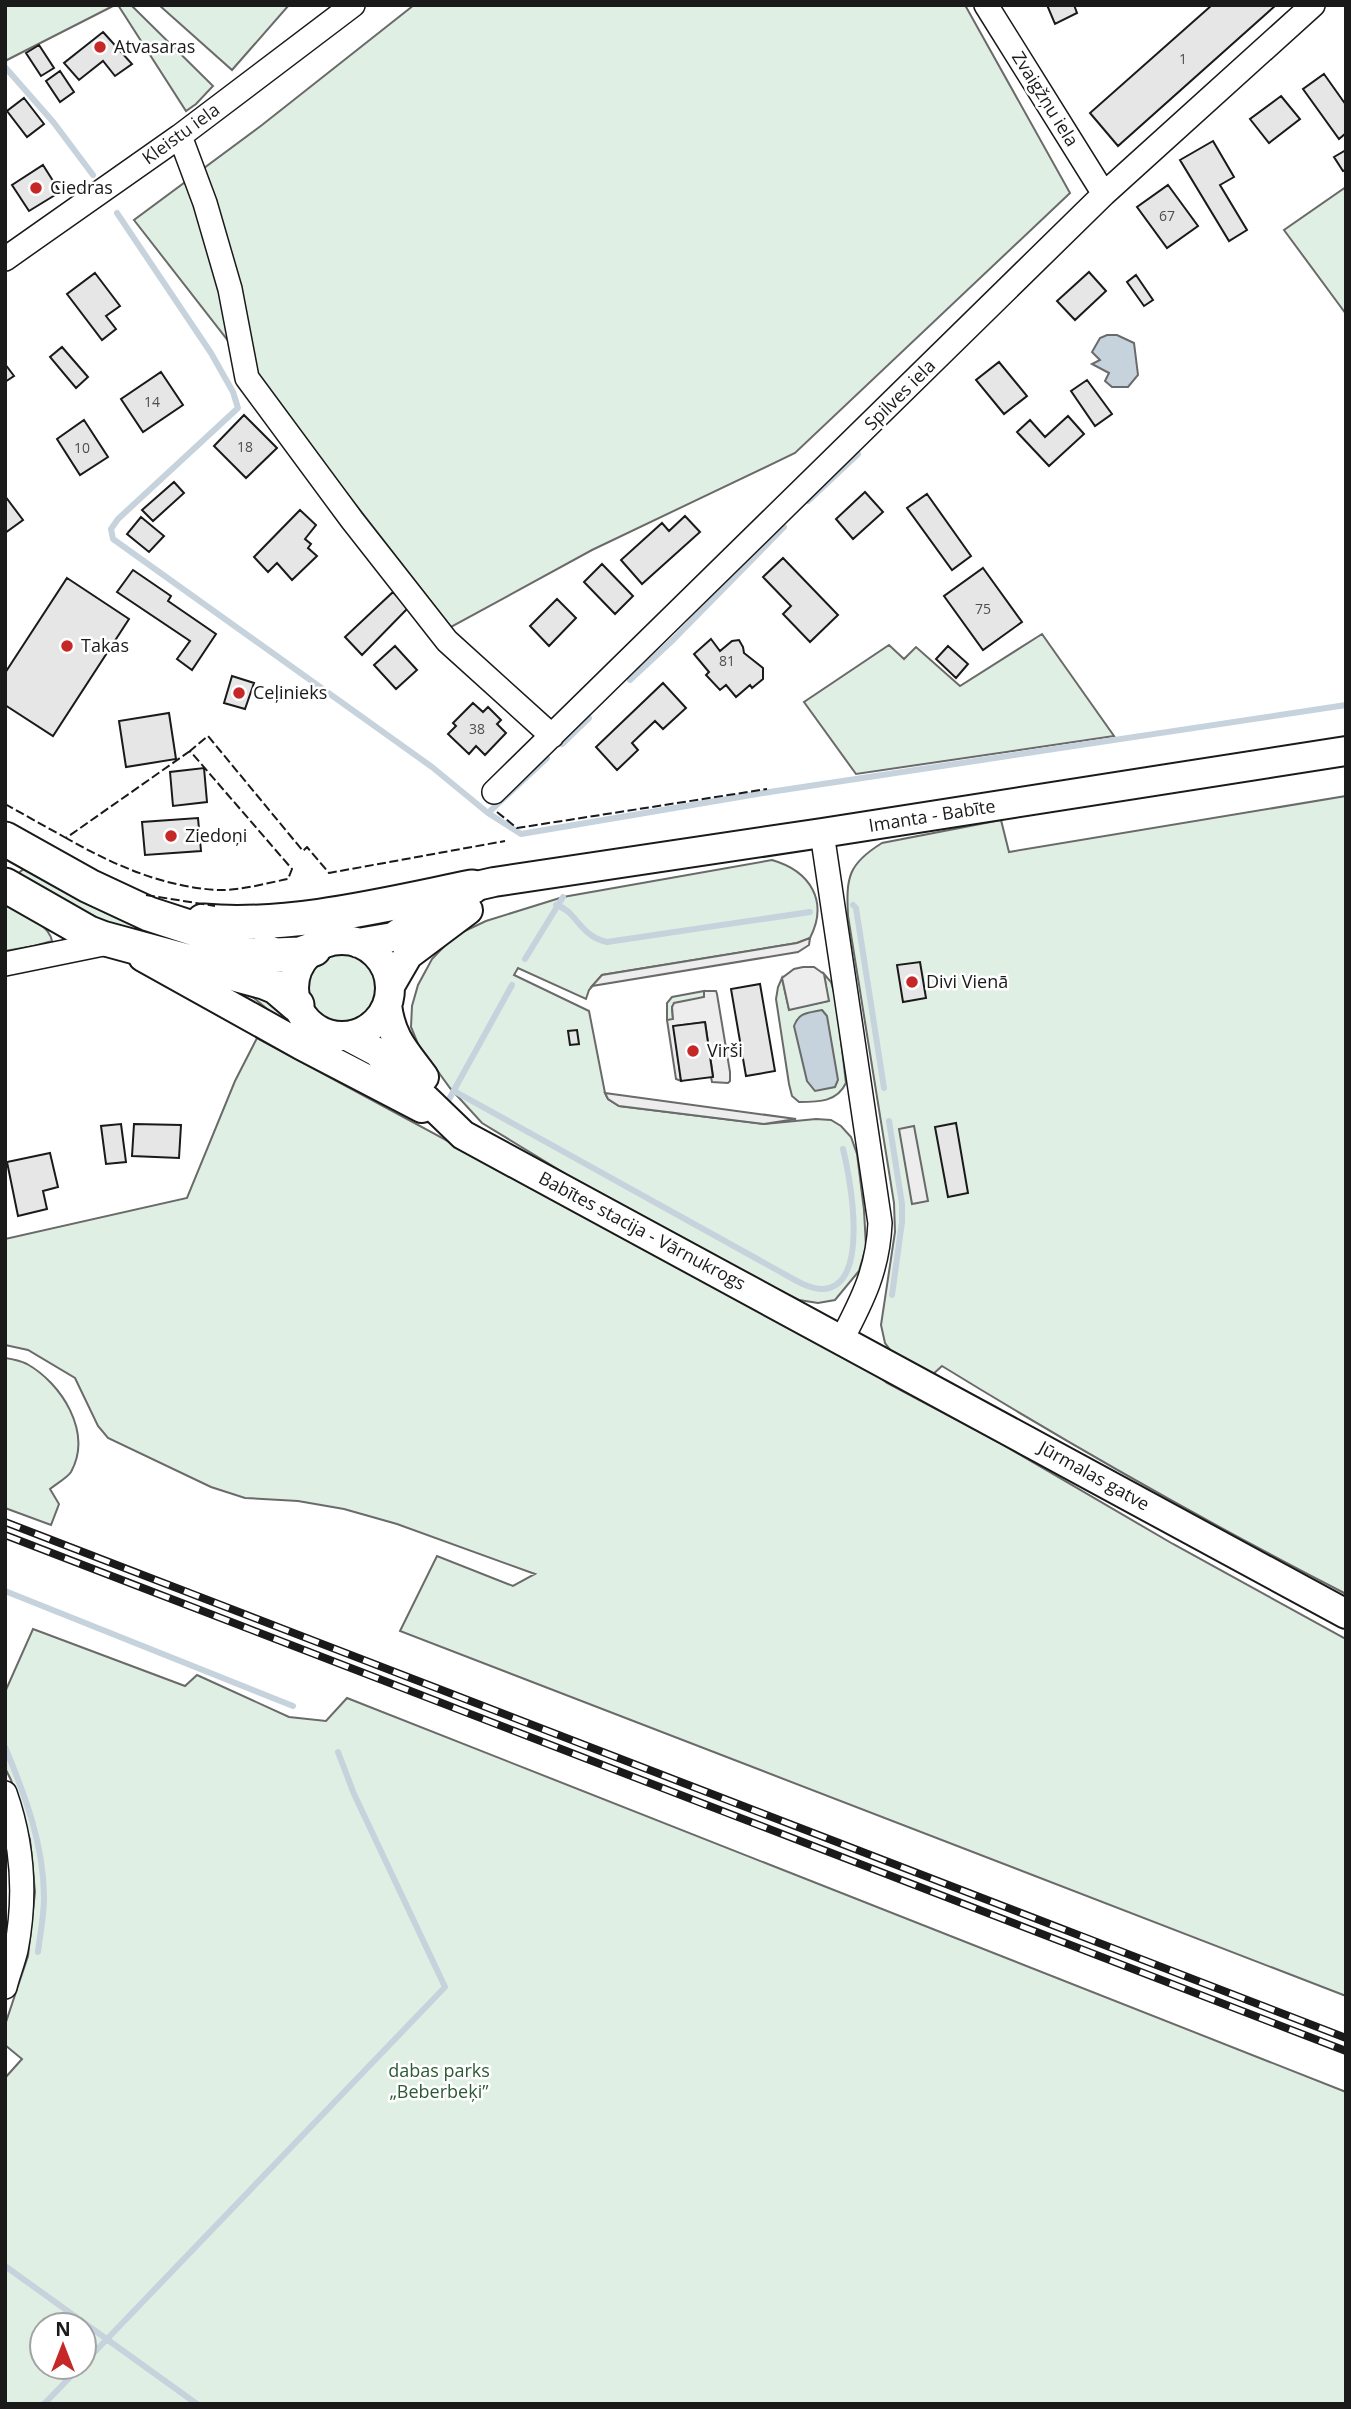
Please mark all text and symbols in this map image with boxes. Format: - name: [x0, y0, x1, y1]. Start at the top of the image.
- place label: Atvasaras: [114, 34, 195, 58]
- marker: Atvasaras: [92, 39, 108, 55]
- street label: Zvaigžņu iela: [1007, 46, 1085, 151]
- house number: 1: [1179, 49, 1187, 68]
- street label: Kleistu iela: [137, 97, 224, 169]
- place label: Ciedras: [50, 175, 113, 199]
- marker: Ciedras: [28, 180, 44, 196]
- house number: 67: [1159, 206, 1175, 225]
- street label: Spilves iela: [858, 353, 940, 435]
- house number: 14: [144, 392, 160, 411]
- house number: 18: [237, 437, 253, 456]
- house number: 10: [74, 438, 90, 457]
- house number: 75: [975, 599, 991, 618]
- place label: Takas: [81, 633, 129, 657]
- marker: Takas: [59, 638, 75, 654]
- house number: 81: [719, 651, 735, 670]
- place label: Ceļinieks: [253, 680, 327, 704]
- marker: Ceļinieks: [231, 685, 247, 701]
- house number: 38: [469, 719, 485, 738]
- street label: Imanta - Babīte: [867, 793, 997, 837]
- place label: Ziedoņi: [185, 823, 247, 847]
- marker: Ziedoņi: [163, 828, 179, 844]
- place label: Divi Vienā: [926, 969, 1008, 993]
- marker: Divi Vienā: [904, 974, 920, 990]
- place label: Virši: [707, 1038, 743, 1062]
- marker: Virši: [685, 1043, 701, 1059]
- street label: Babītes stacija - Vārnukrogs: [535, 1165, 750, 1295]
- street label: Jūrmalas gatve: [1033, 1434, 1154, 1515]
- park label: dabas parks „Beberbeķi”: [388, 2058, 490, 2103]
- north arrow: [28, 2311, 98, 2381]
- text: N: [55, 2316, 71, 2342]

